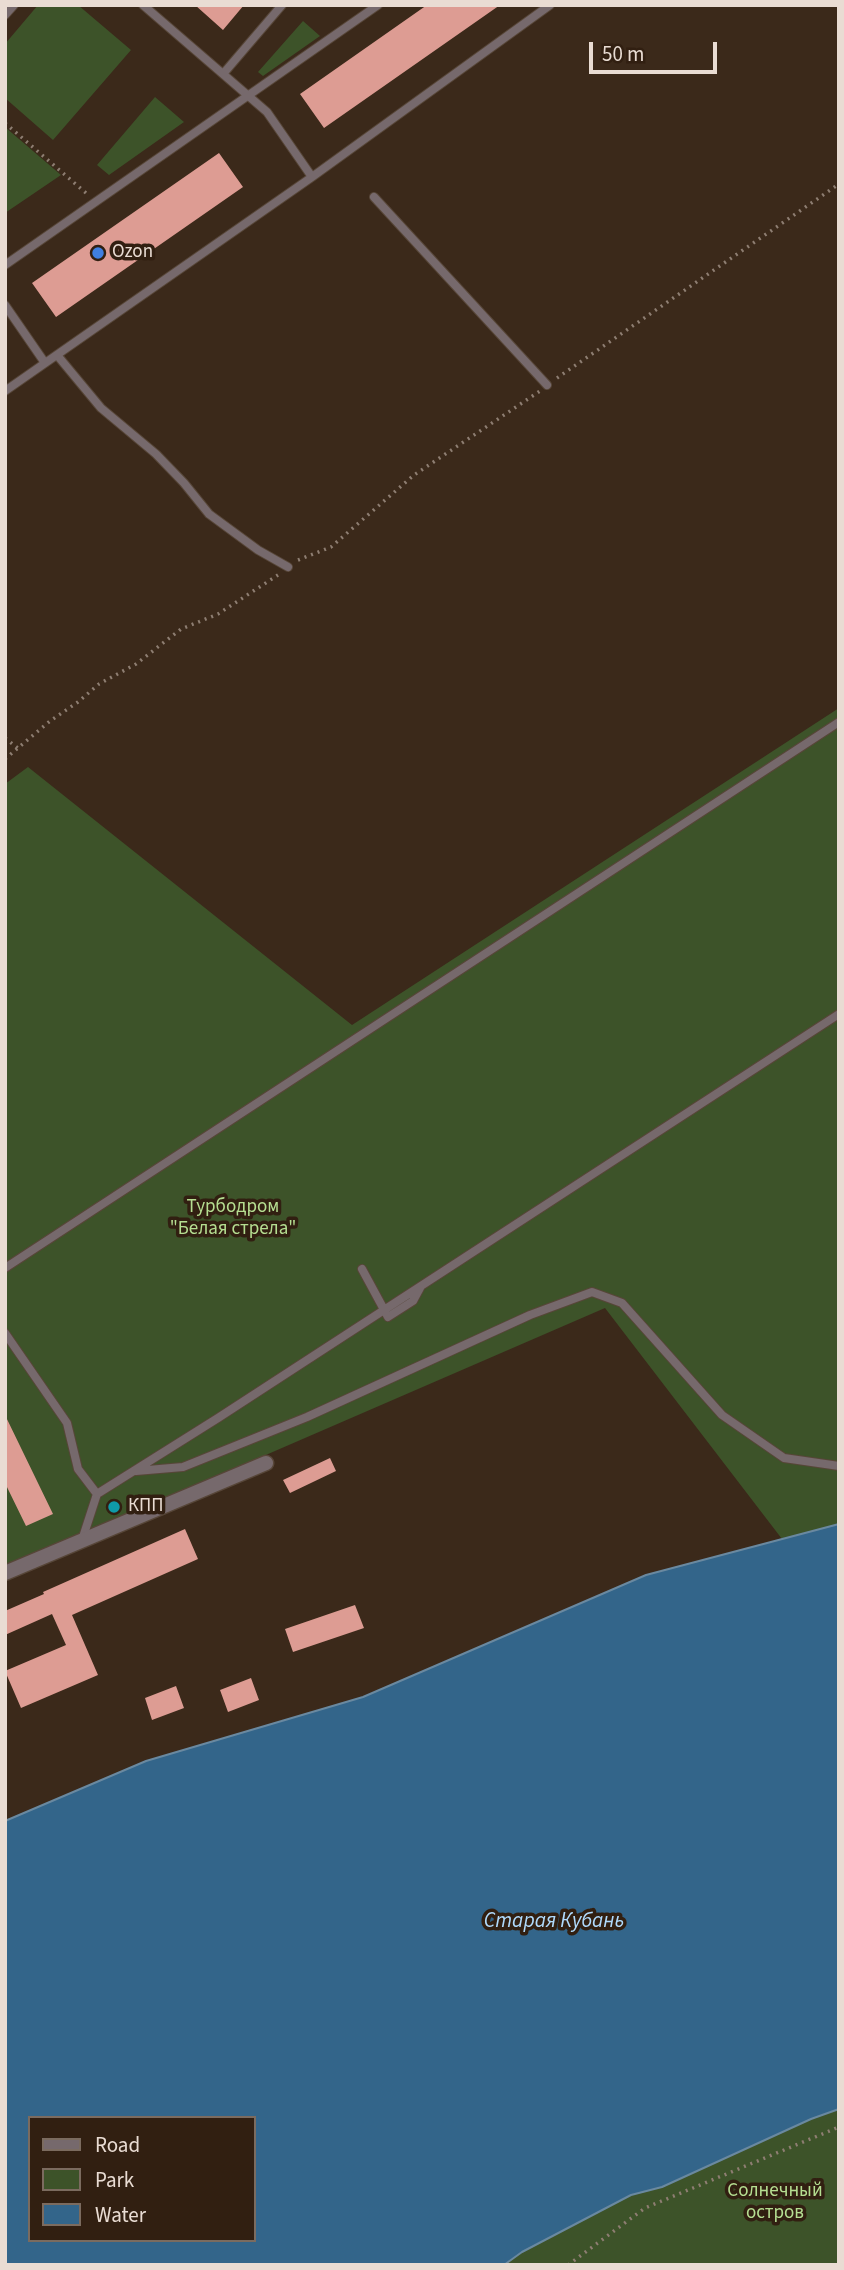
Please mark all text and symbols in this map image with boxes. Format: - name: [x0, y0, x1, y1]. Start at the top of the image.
- scale bar: [592, 28, 720, 72]
- text: 50 m: [602, 39, 644, 69]
- place label: Ozon: [112, 242, 153, 264]
- marker: Ozon: [90, 245, 106, 261]
- park label: Турбодром "Белая стрела": [170, 1197, 296, 1241]
- place label: КПП: [128, 1496, 164, 1518]
- marker: КПП: [106, 1499, 122, 1515]
- water label: Старая Кубань: [484, 1909, 624, 1935]
- legend: [28, 2116, 256, 2242]
- text: Road: [95, 2130, 140, 2160]
- text: Park: [95, 2165, 134, 2195]
- park label: Солнечный остров: [727, 2181, 823, 2225]
- text: Water: [95, 2200, 146, 2230]

